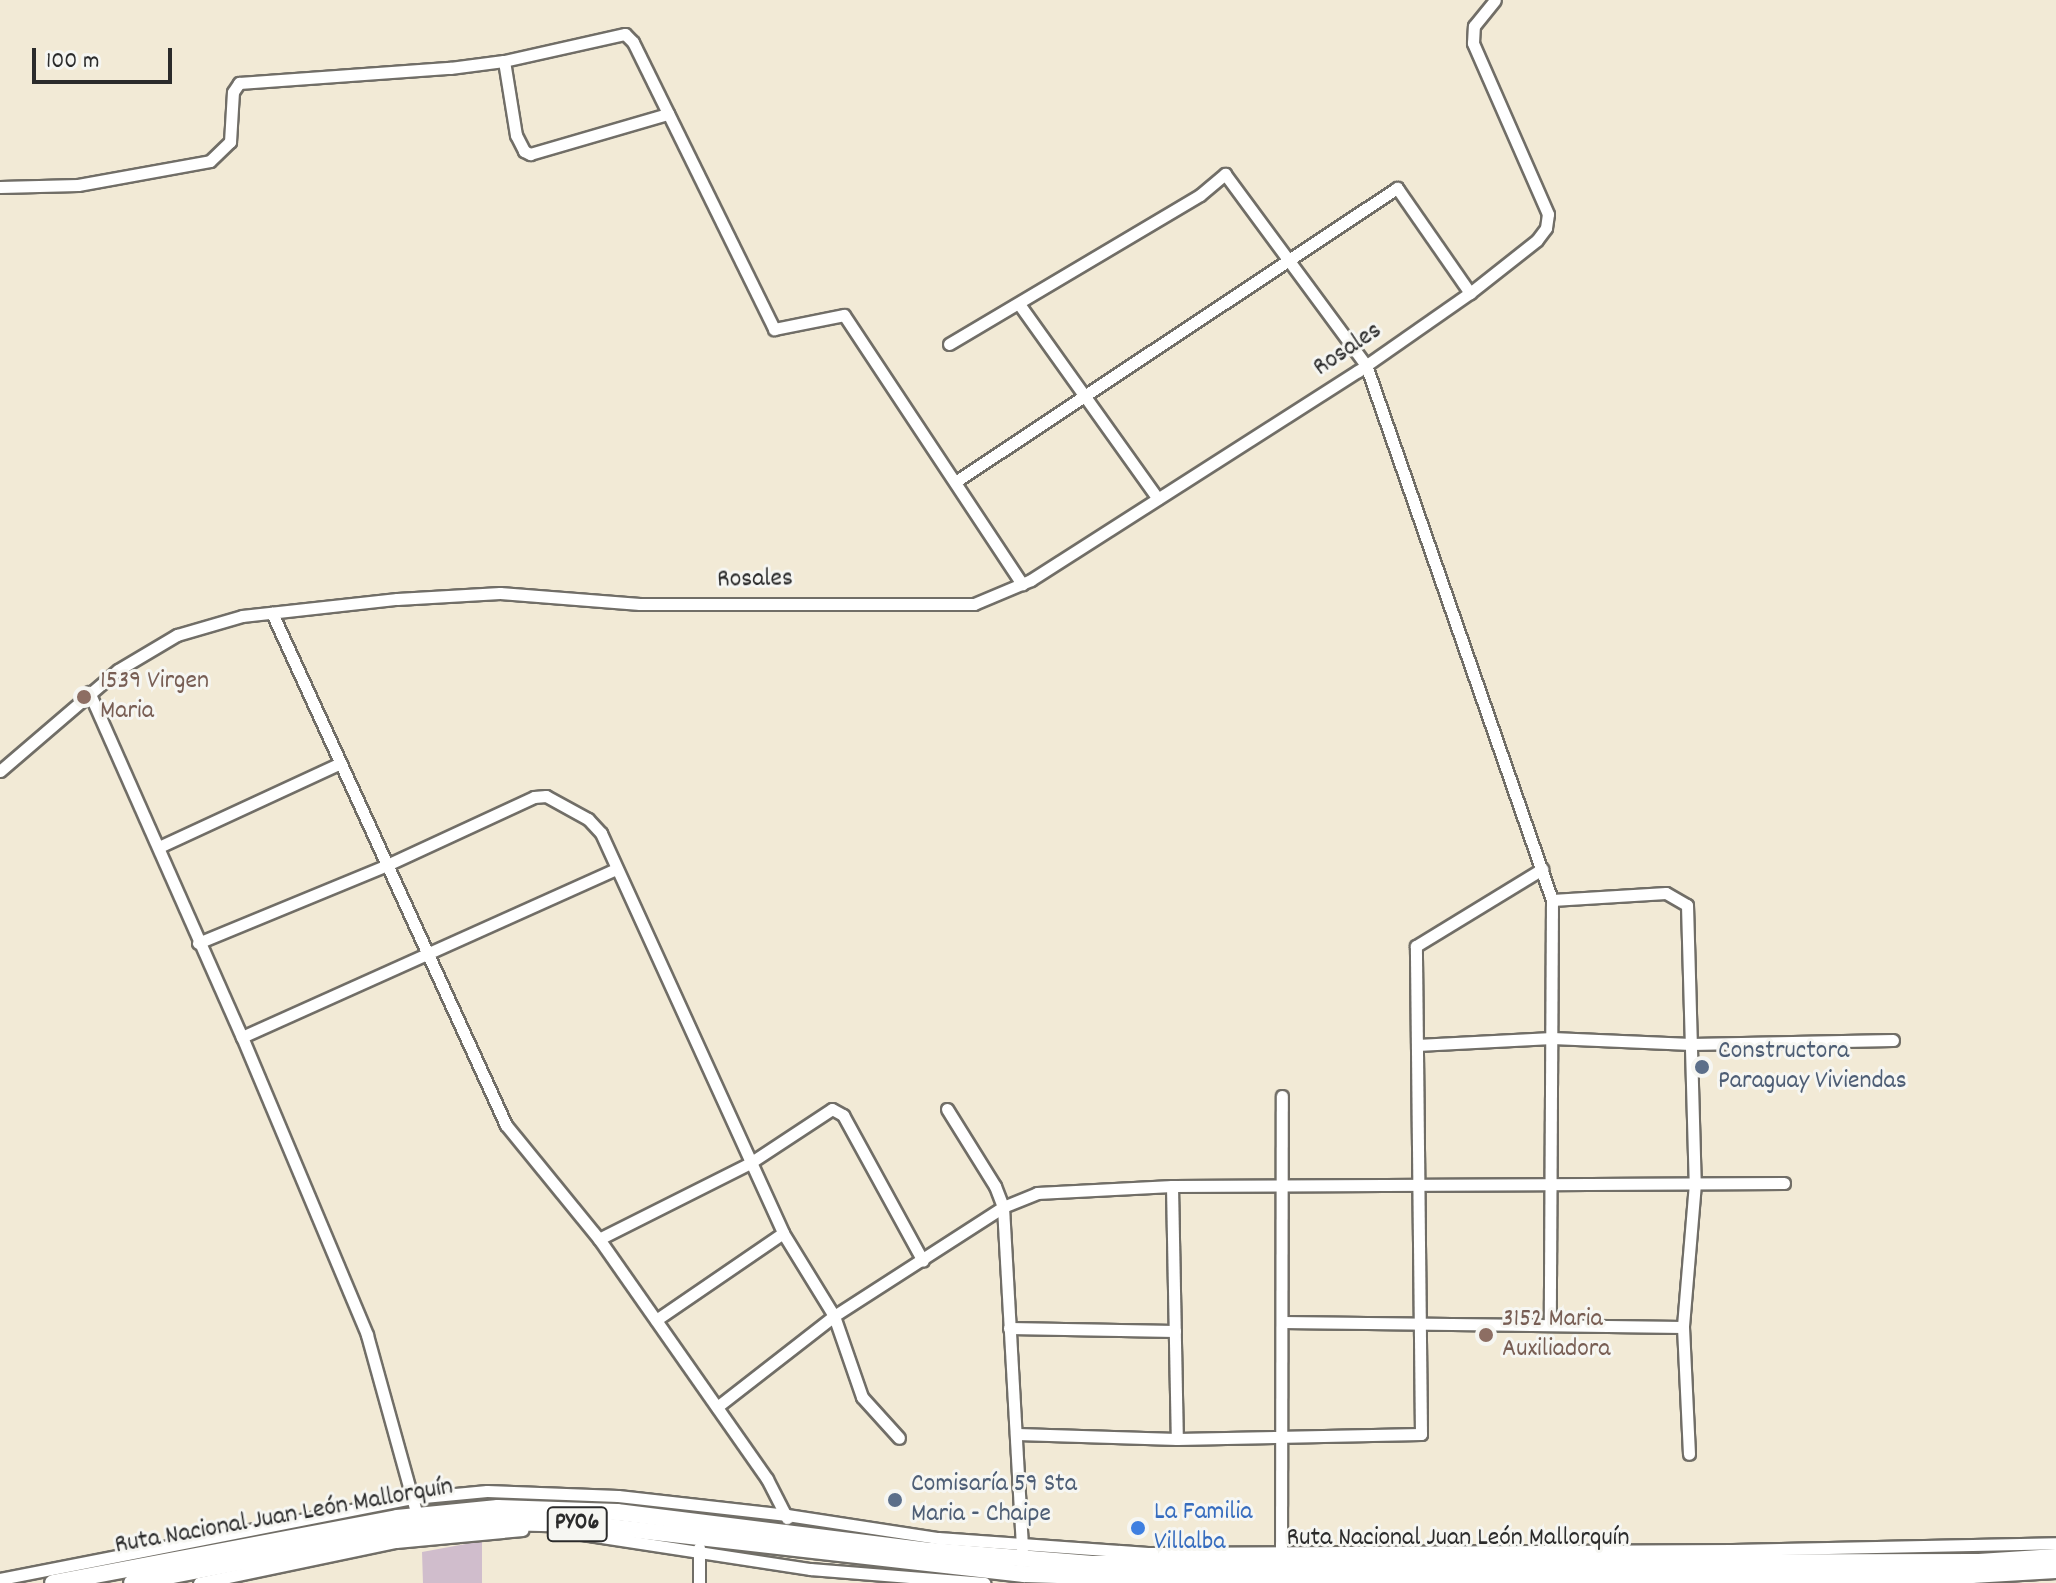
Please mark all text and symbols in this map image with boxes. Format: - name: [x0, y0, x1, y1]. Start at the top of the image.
- scale bar: [36, 32, 176, 82]
- text: 100 m: [46, 45, 99, 79]
- street label: Rosales: [1308, 316, 1388, 384]
- street label: Rosales: [717, 564, 793, 596]
- place label: 1539 Virgen Maria: [100, 666, 209, 728]
- marker: 1539 Virgen Maria: [75, 688, 93, 706]
- place label: Constructora Paraguay Viviendas: [1718, 1036, 1907, 1098]
- marker: Constructora Paraguay Viviendas: [1693, 1058, 1711, 1076]
- place label: 3152 Maria Auxiliadora: [1502, 1304, 1611, 1366]
- marker: 3152 Maria Auxiliadora: [1477, 1326, 1495, 1344]
- place label: Comisaría 59 Sta Maria - Chaipe: [911, 1469, 1077, 1530]
- street label: Ruta Nacional Juan León Mallorquín: [112, 1472, 456, 1562]
- marker: Comisaría 59 Sta Maria - Chaipe: [886, 1491, 904, 1509]
- place label: La Familia Villalba: [1154, 1497, 1252, 1558]
- road number: PY06: [545, 1504, 609, 1544]
- marker: La Familia Villalba: [1129, 1519, 1147, 1537]
- street label: Ruta Nacional Juan León Mallorquín: [1287, 1523, 1629, 1555]

